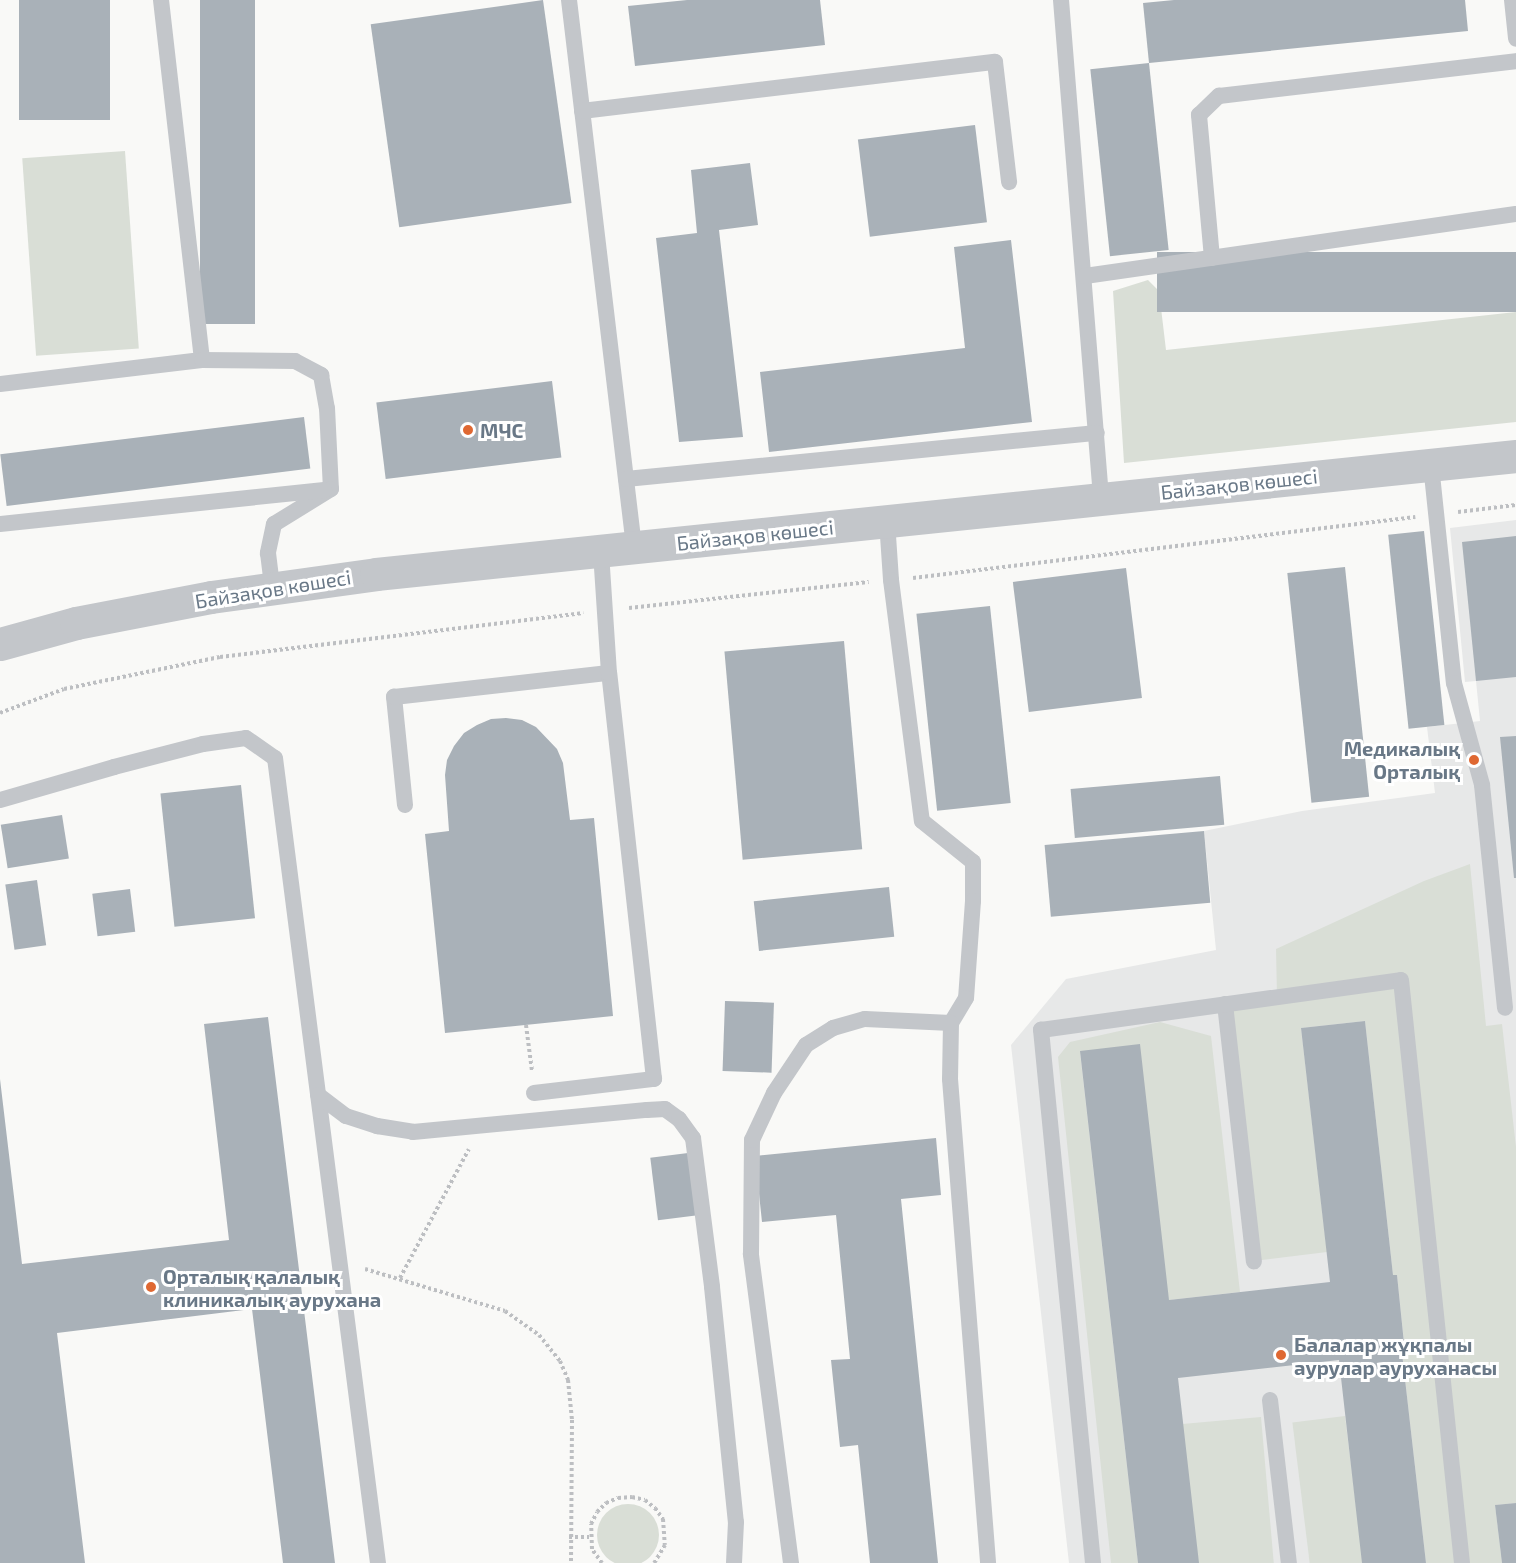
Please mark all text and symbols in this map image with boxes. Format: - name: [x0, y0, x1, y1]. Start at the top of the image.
- place label: МЧС: [480, 418, 523, 442]
- marker: МЧС: [461, 423, 475, 437]
- street label: Байзақов көшесі: [1159, 464, 1319, 504]
- street label: Байзақов көшесі: [675, 515, 835, 555]
- street label: Байзақов көшесі: [193, 565, 353, 613]
- place label: Медикалық Орталық: [1344, 736, 1460, 783]
- marker: Медикалық Орталық: [1465, 751, 1483, 769]
- place label: Орталық қалалық клиникалық аурухана: [163, 1264, 381, 1311]
- marker: Орталық қалалық клиникалық аурухана: [144, 1280, 158, 1294]
- place label: Балалар жұқпалы аурулар ауруханасы: [1294, 1332, 1497, 1379]
- marker: Балалар жұқпалы аурулар ауруханасы: [1272, 1346, 1290, 1364]

